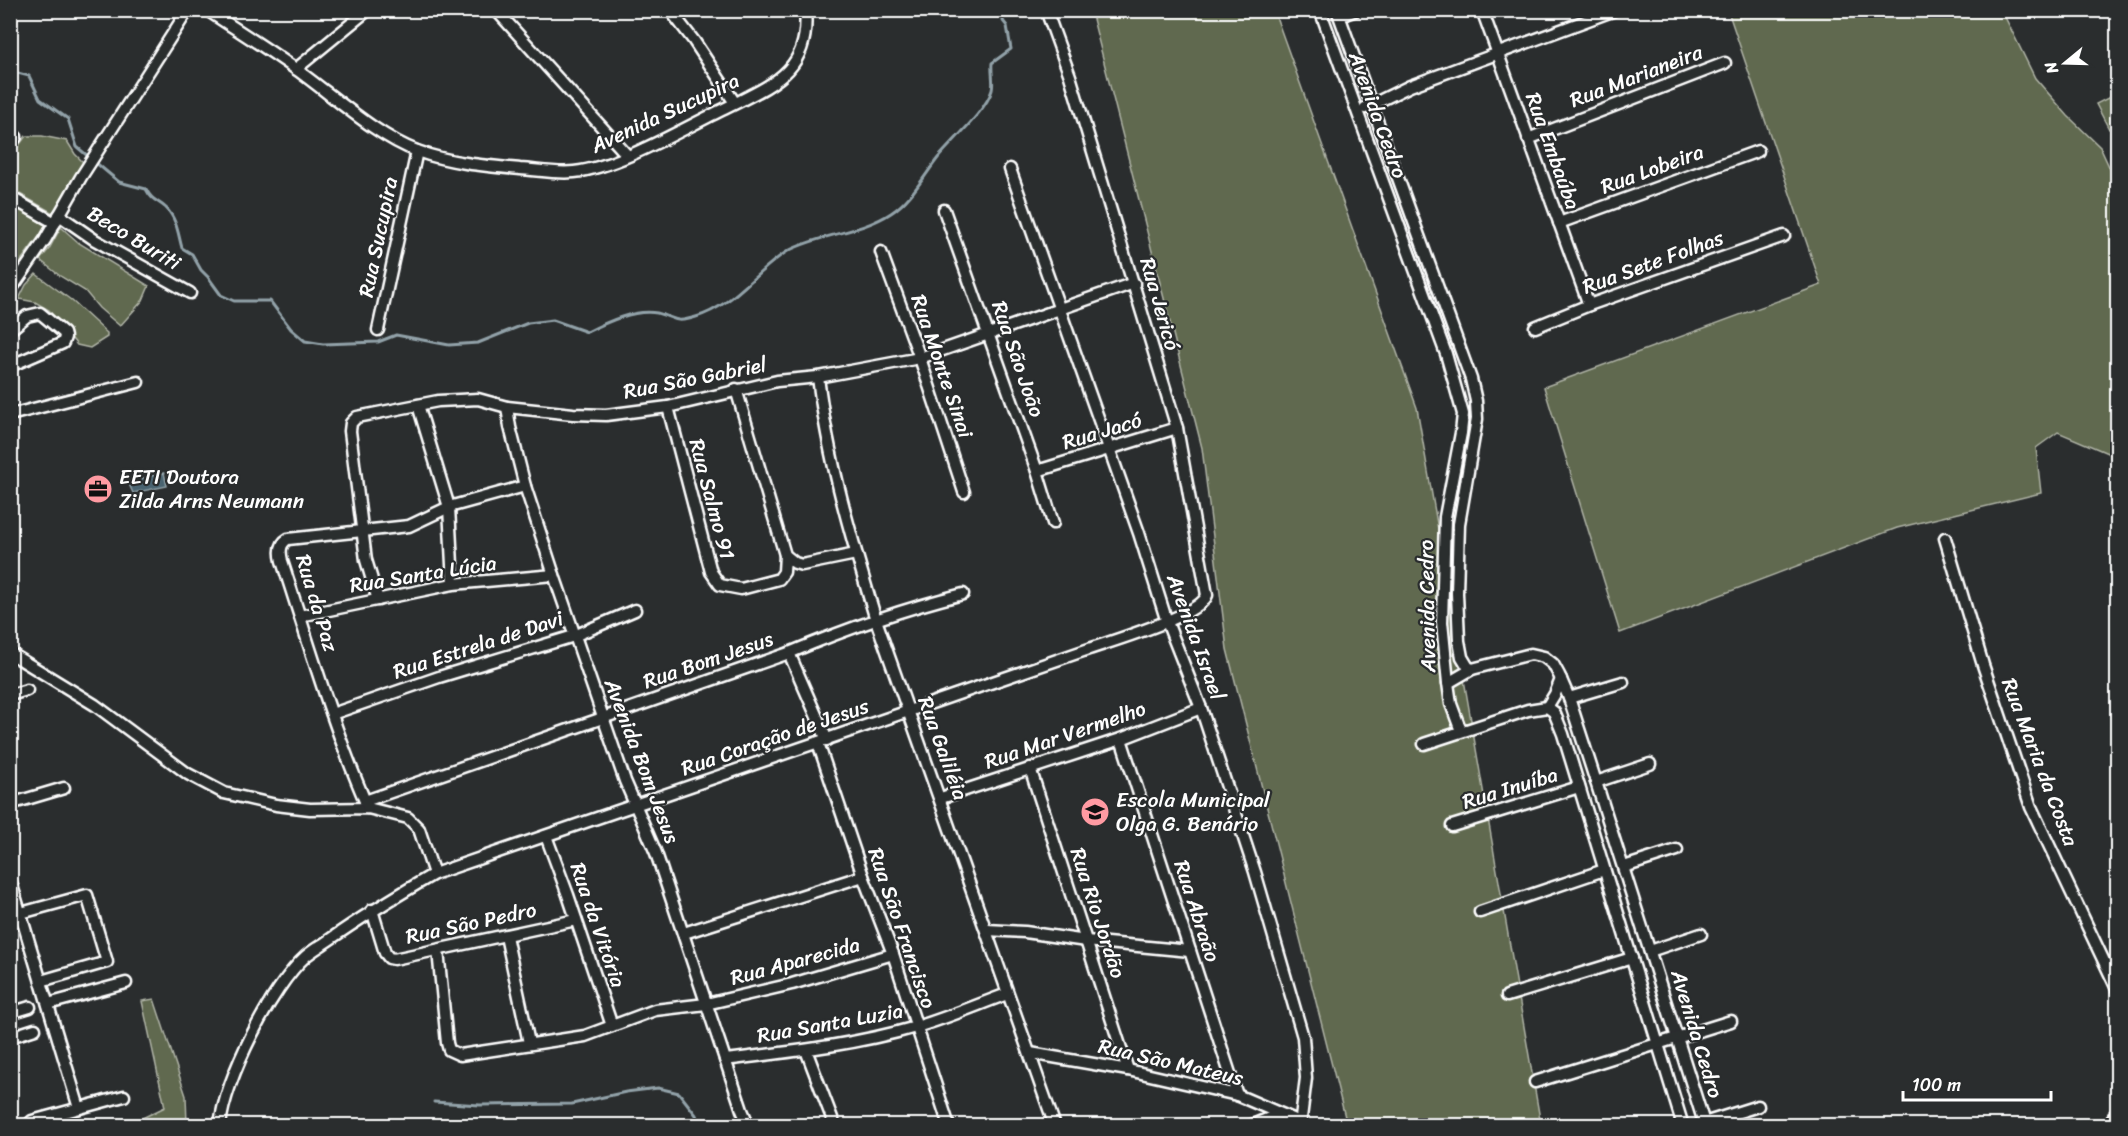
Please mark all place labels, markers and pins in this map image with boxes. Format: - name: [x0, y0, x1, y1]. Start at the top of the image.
- place label: EETI Doutora Zilda Arns Neumann: [119, 458, 304, 520]
- office icon: EETI Doutora Zilda Arns Neumann: [82, 473, 114, 505]
- place label: Escola Municipal Olga G. Benário: [1116, 781, 1271, 843]
- school or university icon: Escola Municipal Olga G. Benário: [1079, 796, 1111, 828]

